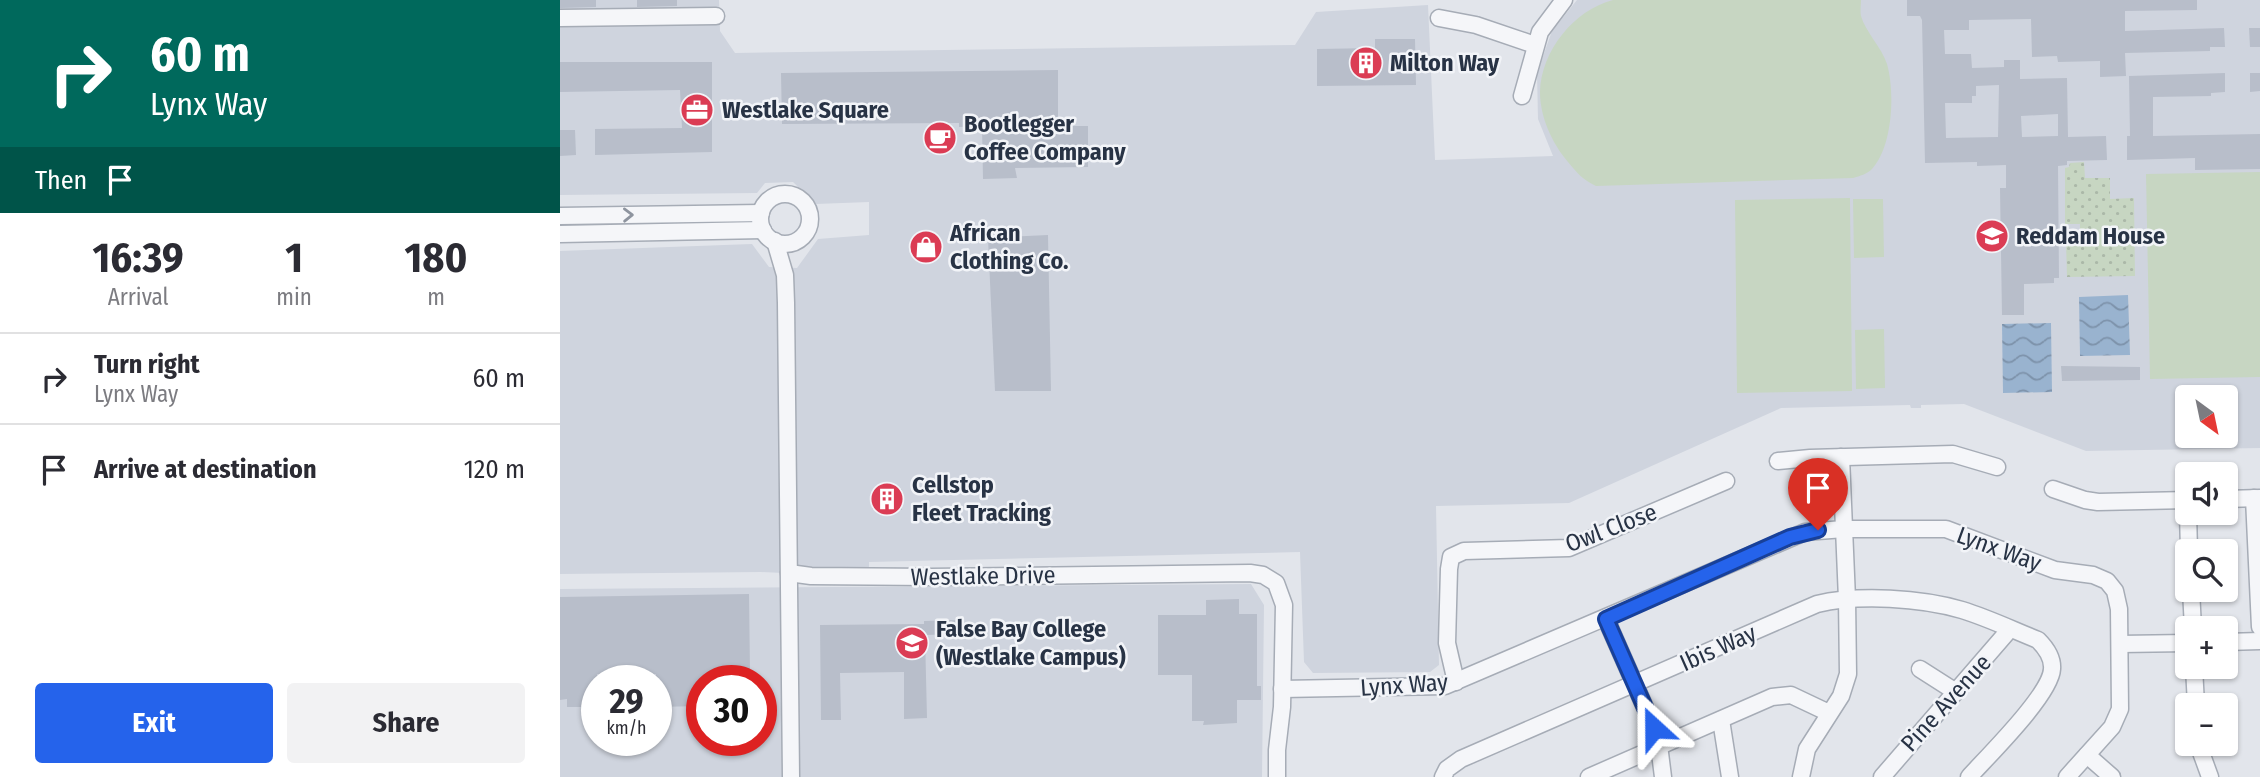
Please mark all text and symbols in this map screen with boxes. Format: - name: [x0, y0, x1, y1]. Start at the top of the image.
- text: 60 m: [150, 25, 250, 84]
- icon: right: [35, 28, 126, 119]
- building icon: Milton Way: [1347, 44, 1385, 82]
- place label: Milton Way: [1390, 49, 1500, 77]
- text: Lynx Way: [150, 85, 267, 123]
- office icon: Westlake Square: [678, 91, 716, 129]
- place label: Westlake Square: [722, 96, 889, 124]
- place label: Bootlegger Coffee Company: [964, 110, 1126, 166]
- cafe icon: Bootlegger Coffee Company: [921, 119, 959, 157]
- icon: arrive: [101, 161, 139, 199]
- text: Then: [35, 165, 87, 196]
- one-way arrow: [623, 208, 634, 223]
- school or university icon: Reddam House: [1973, 217, 2011, 255]
- place label: African Clothing Co.: [949, 219, 1069, 275]
- place label: Reddam House: [2016, 222, 2165, 250]
- shop icon: African Clothing Co.: [907, 228, 945, 266]
- text: 16:39: [93, 233, 184, 283]
- text: 1: [285, 233, 303, 283]
- text: 180: [405, 233, 467, 283]
- text: Arrival: [108, 283, 169, 311]
- text: min: [276, 283, 312, 311]
- text: m: [427, 283, 445, 311]
- text: Turn right: [94, 349, 200, 380]
- icon: right: [35, 360, 73, 398]
- text: 60 m: [472, 363, 525, 394]
- text: Lynx Way: [94, 380, 178, 408]
- north arrow: [2175, 385, 2238, 448]
- map controls: [2175, 385, 2238, 756]
- icon: arrive: [35, 451, 73, 489]
- text: Arrive at destination: [94, 454, 317, 485]
- text: 120 m: [464, 454, 525, 485]
- pin: [1788, 458, 1848, 530]
- button: sound: [2175, 462, 2238, 525]
- icon: arrive: [1799, 469, 1837, 507]
- place label: Cellstop Fleet Tracking: [912, 471, 1051, 527]
- building icon: Cellstop Fleet Tracking: [868, 480, 906, 518]
- street label: Owl Close: [1561, 498, 1661, 558]
- street label: Lynx Way: [1953, 521, 2045, 577]
- button: search: [2175, 539, 2238, 602]
- street label: Westlake Drive: [910, 561, 1056, 591]
- place label: False Bay College (Westlake Campus): [936, 615, 1126, 671]
- button: +: [2175, 616, 2238, 679]
- street label: Ibis Way: [1676, 619, 1761, 677]
- school or university icon: False Bay College (Westlake Campus): [893, 624, 931, 662]
- street label: Pine Avenue: [1895, 649, 1997, 757]
- speed limit sign: 30: [686, 665, 777, 756]
- street label: Lynx Way: [1359, 668, 1449, 702]
- text: 29: [609, 680, 644, 722]
- button: Exit: [35, 683, 273, 763]
- button: Share: [287, 683, 525, 763]
- position arrow: [1617, 691, 1691, 765]
- button: −: [2175, 693, 2238, 756]
- text: km/h: [606, 717, 647, 739]

